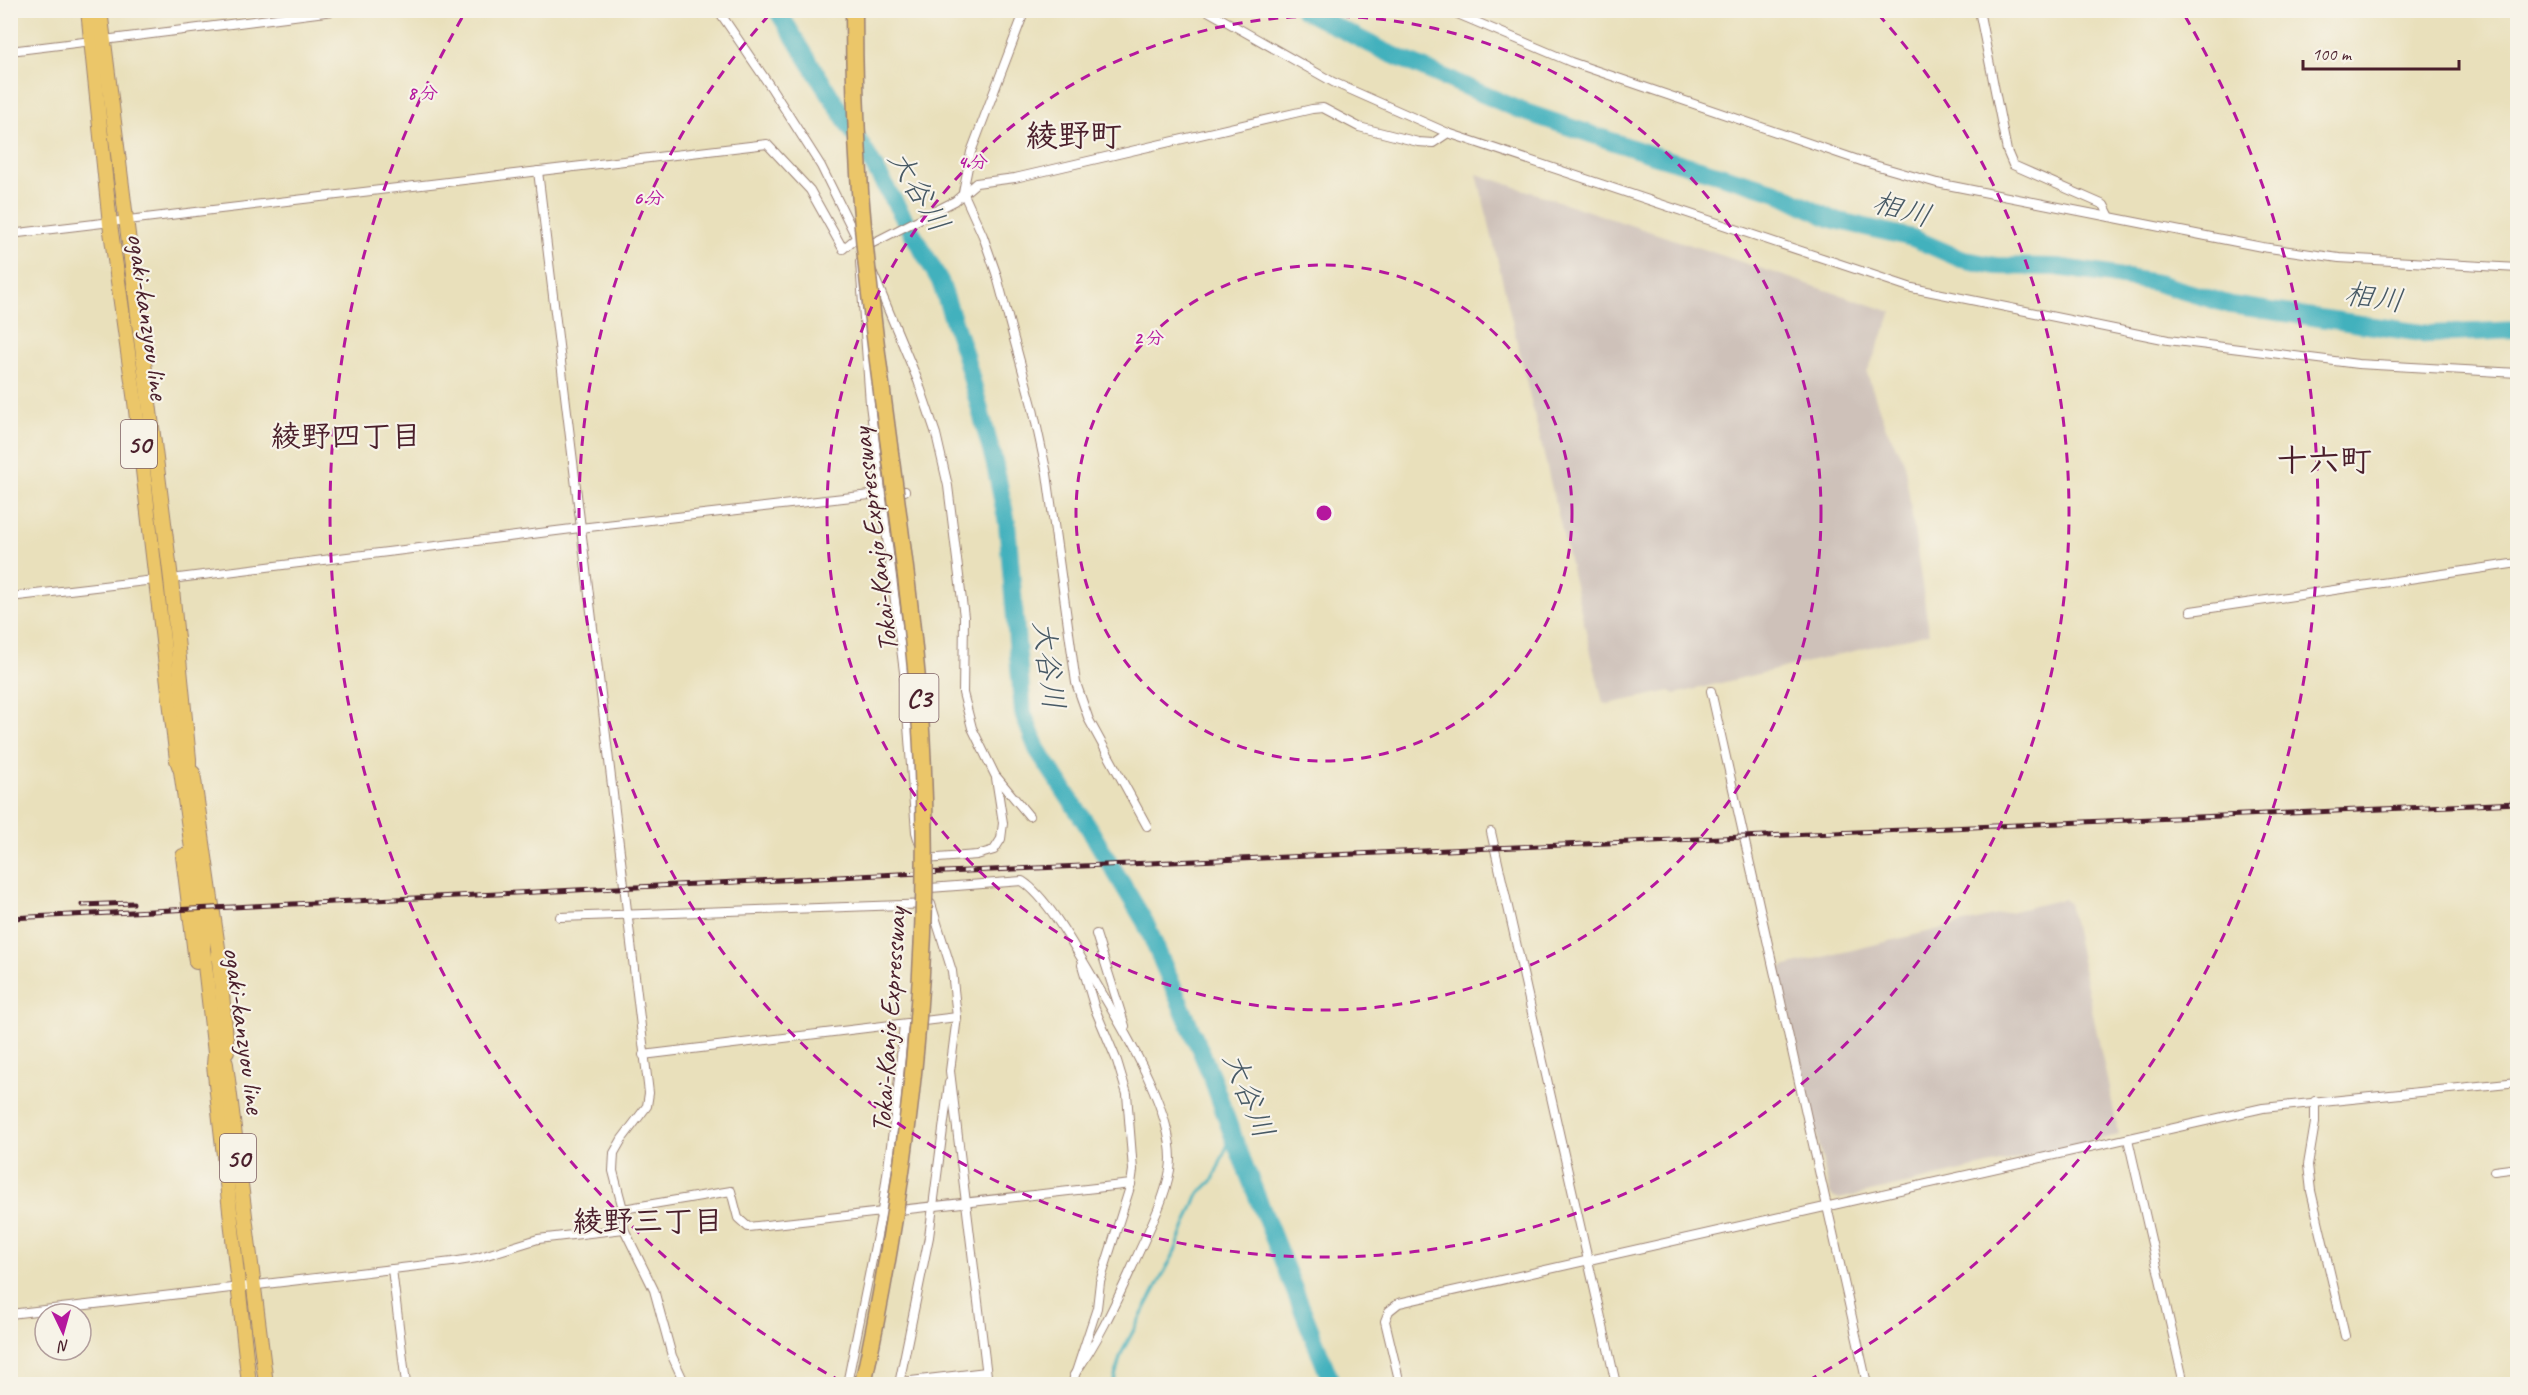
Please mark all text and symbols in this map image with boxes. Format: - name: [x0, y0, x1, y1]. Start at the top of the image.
- scale bar: [2303, 33, 2459, 71]
- text: 100 m: [2312, 43, 2353, 65]
- text: 8 分: [408, 82, 438, 104]
- district label: 綾野町: [1026, 115, 1122, 156]
- water label: 大谷川: [880, 143, 958, 239]
- text: 4 分: [958, 151, 988, 173]
- water label: 相川: [1868, 182, 1936, 236]
- text: 6 分: [634, 187, 664, 209]
- street label: ogaki-kanzyou line: [120, 231, 178, 403]
- water label: 相川: [2342, 274, 2406, 320]
- text: 2 分: [1134, 327, 1164, 349]
- district label: 綾野四丁目: [271, 417, 421, 455]
- road number: 50: [121, 420, 157, 468]
- street label: Tokai-Kanjo Expressway: [843, 423, 906, 654]
- district label: 十六町: [2276, 440, 2372, 481]
- centre of rings: [1314, 503, 1334, 523]
- water label: 大谷川: [1025, 618, 1073, 712]
- road number: C3: [900, 674, 938, 722]
- street label: Tokai-Kanjo Expressway: [863, 904, 914, 1134]
- street label: ogaki-kanzyou line: [216, 945, 274, 1117]
- water label: 大谷川: [1215, 1046, 1283, 1144]
- road number: 50: [220, 1134, 256, 1182]
- district label: 綾野三丁目: [573, 1202, 723, 1240]
- north arrow: [33, 1302, 93, 1362]
- text: N: [55, 1336, 70, 1357]

